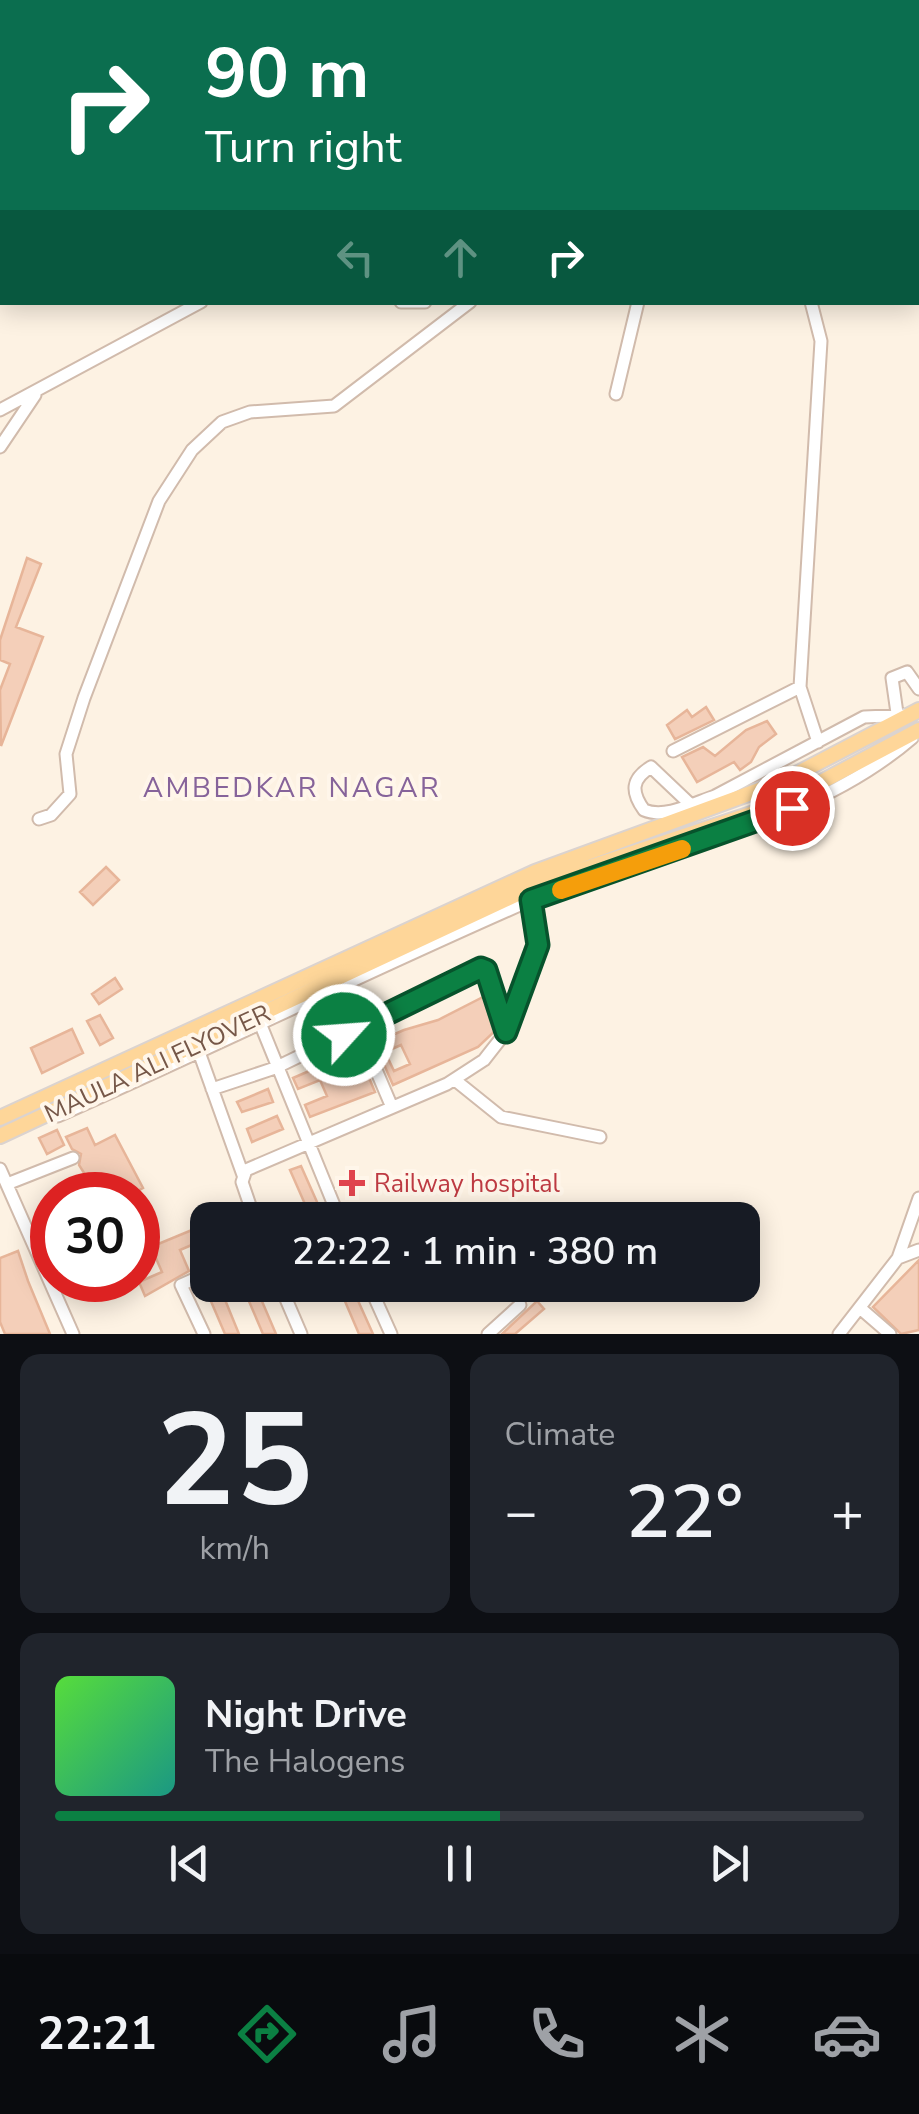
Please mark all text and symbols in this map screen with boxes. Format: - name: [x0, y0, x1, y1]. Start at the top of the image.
- text: 90 m: [205, 26, 369, 122]
- icon: right: [40, 40, 170, 170]
- text: Turn right: [205, 117, 402, 178]
- icon: left: [328, 230, 383, 285]
- icon: ahead: [433, 230, 488, 285]
- icon: right: [538, 230, 593, 285]
- pin: [750, 766, 835, 851]
- district label: AMBEDKAR NAGAR: [143, 769, 441, 807]
- icon: arrive: [765, 781, 820, 836]
- position arrow: [292, 983, 396, 1087]
- street label: MAULA ALI FLYOVER: [39, 997, 276, 1131]
- place label: Railway hospital: [374, 1167, 561, 1201]
- marker: Railway hospital: [339, 1170, 365, 1196]
- speed limit sign: 30: [30, 1172, 160, 1302]
- text: 22:22 · 1 min · 380 m: [292, 1226, 658, 1277]
- text: 25: [157, 1373, 313, 1550]
- text: Climate: [505, 1413, 615, 1456]
- text: 22°: [625, 1461, 743, 1563]
- text: −: [505, 1475, 538, 1550]
- text: +: [831, 1475, 864, 1550]
- text: km/h: [199, 1527, 270, 1570]
- text: Night Drive: [205, 1689, 407, 1740]
- text: The Halogens: [205, 1740, 405, 1783]
- icon: previous: [162, 1836, 217, 1891]
- icon: pause: [432, 1836, 487, 1891]
- icon: next: [702, 1836, 757, 1891]
- icon: directions: [232, 1999, 302, 2069]
- icon: music: [377, 1999, 447, 2069]
- icon: phone: [522, 1999, 592, 2069]
- icon: climate: [667, 1999, 737, 2069]
- icon: car: [812, 1999, 882, 2069]
- text: 22:21: [37, 2004, 157, 2065]

